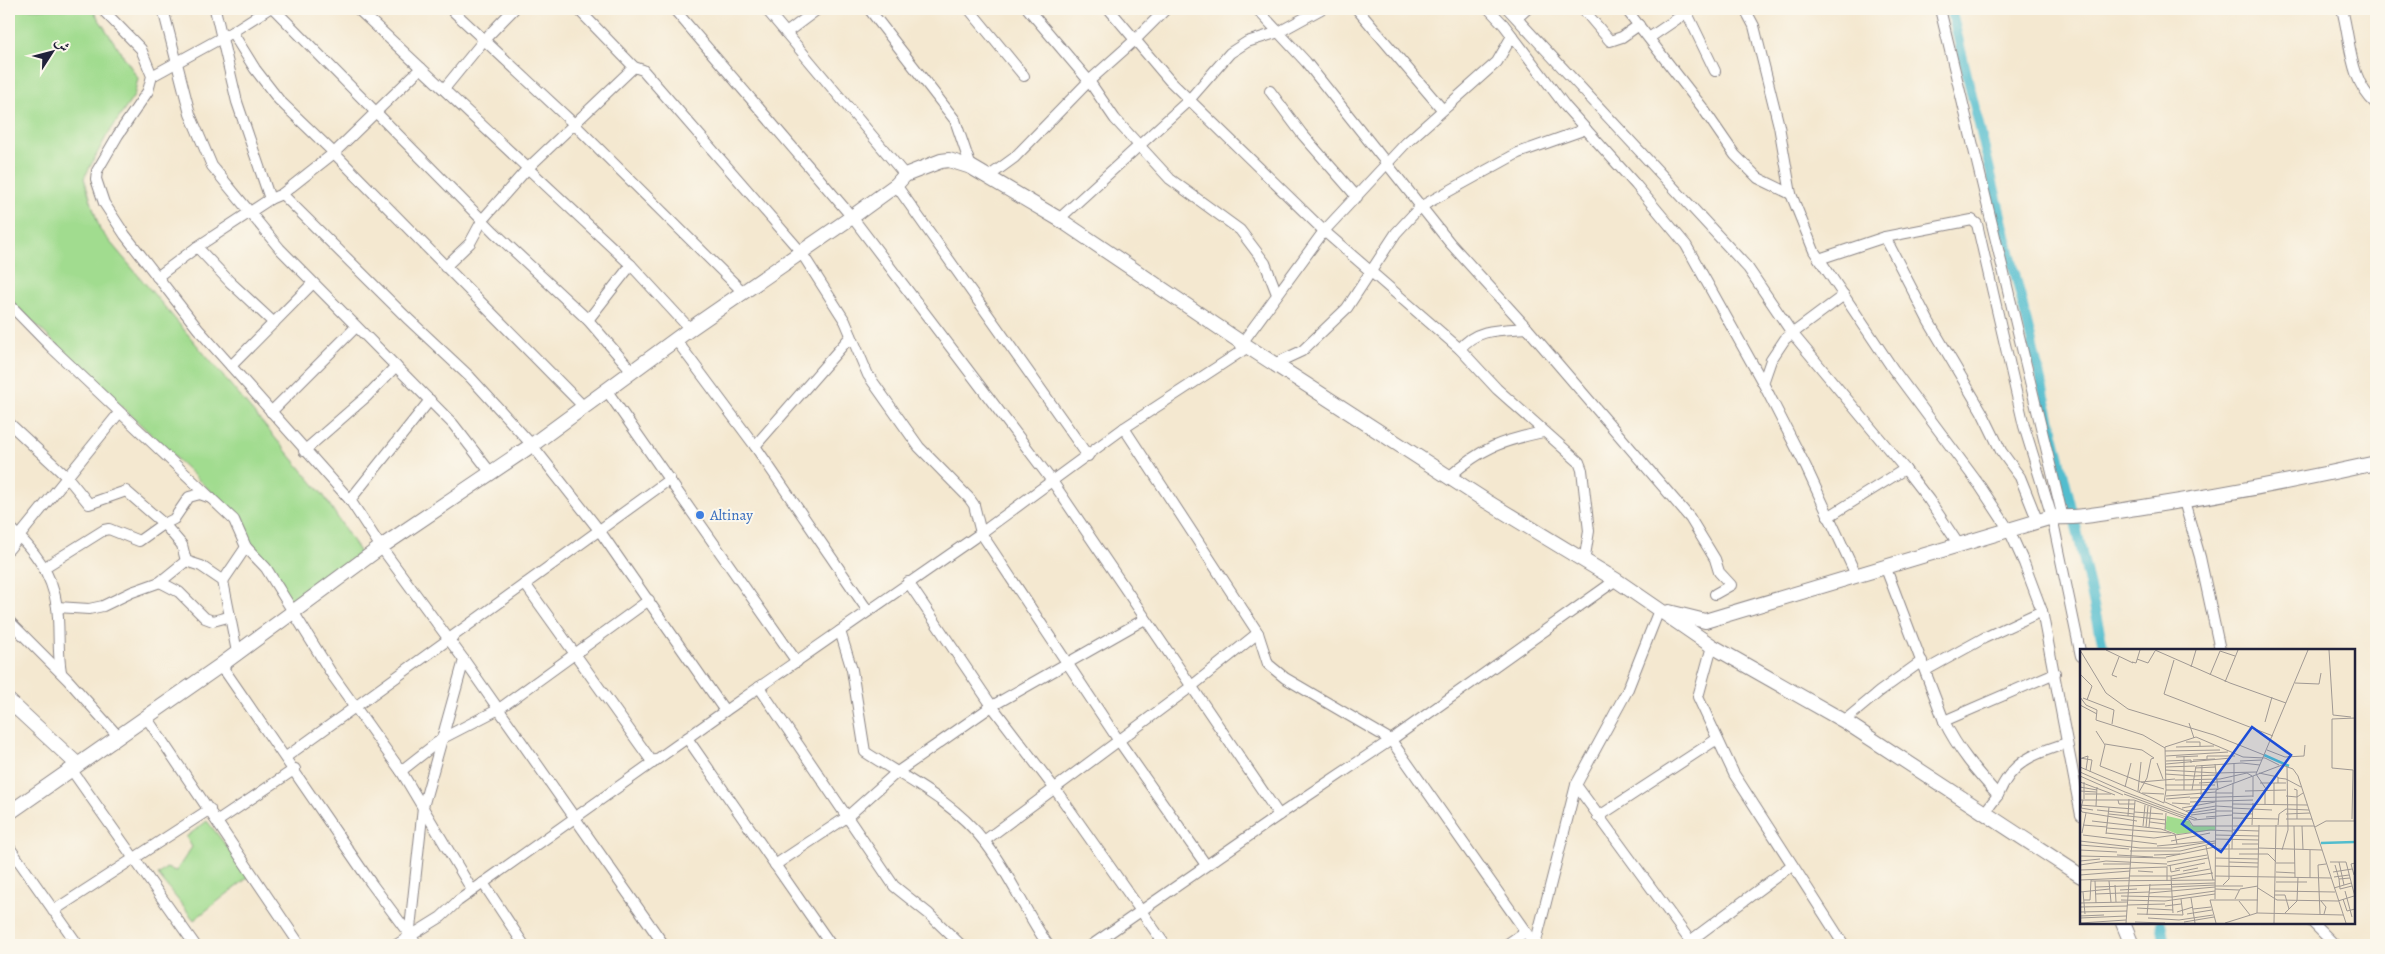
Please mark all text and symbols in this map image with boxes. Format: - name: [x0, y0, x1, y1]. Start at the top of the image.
- north arrow: [28, 28, 78, 78]
- text: ش: [50, 33, 74, 56]
- place label: Altinay: [709, 505, 753, 525]
- marker: Altinay: [694, 509, 706, 521]
- inset map: [2080, 649, 2355, 924]

